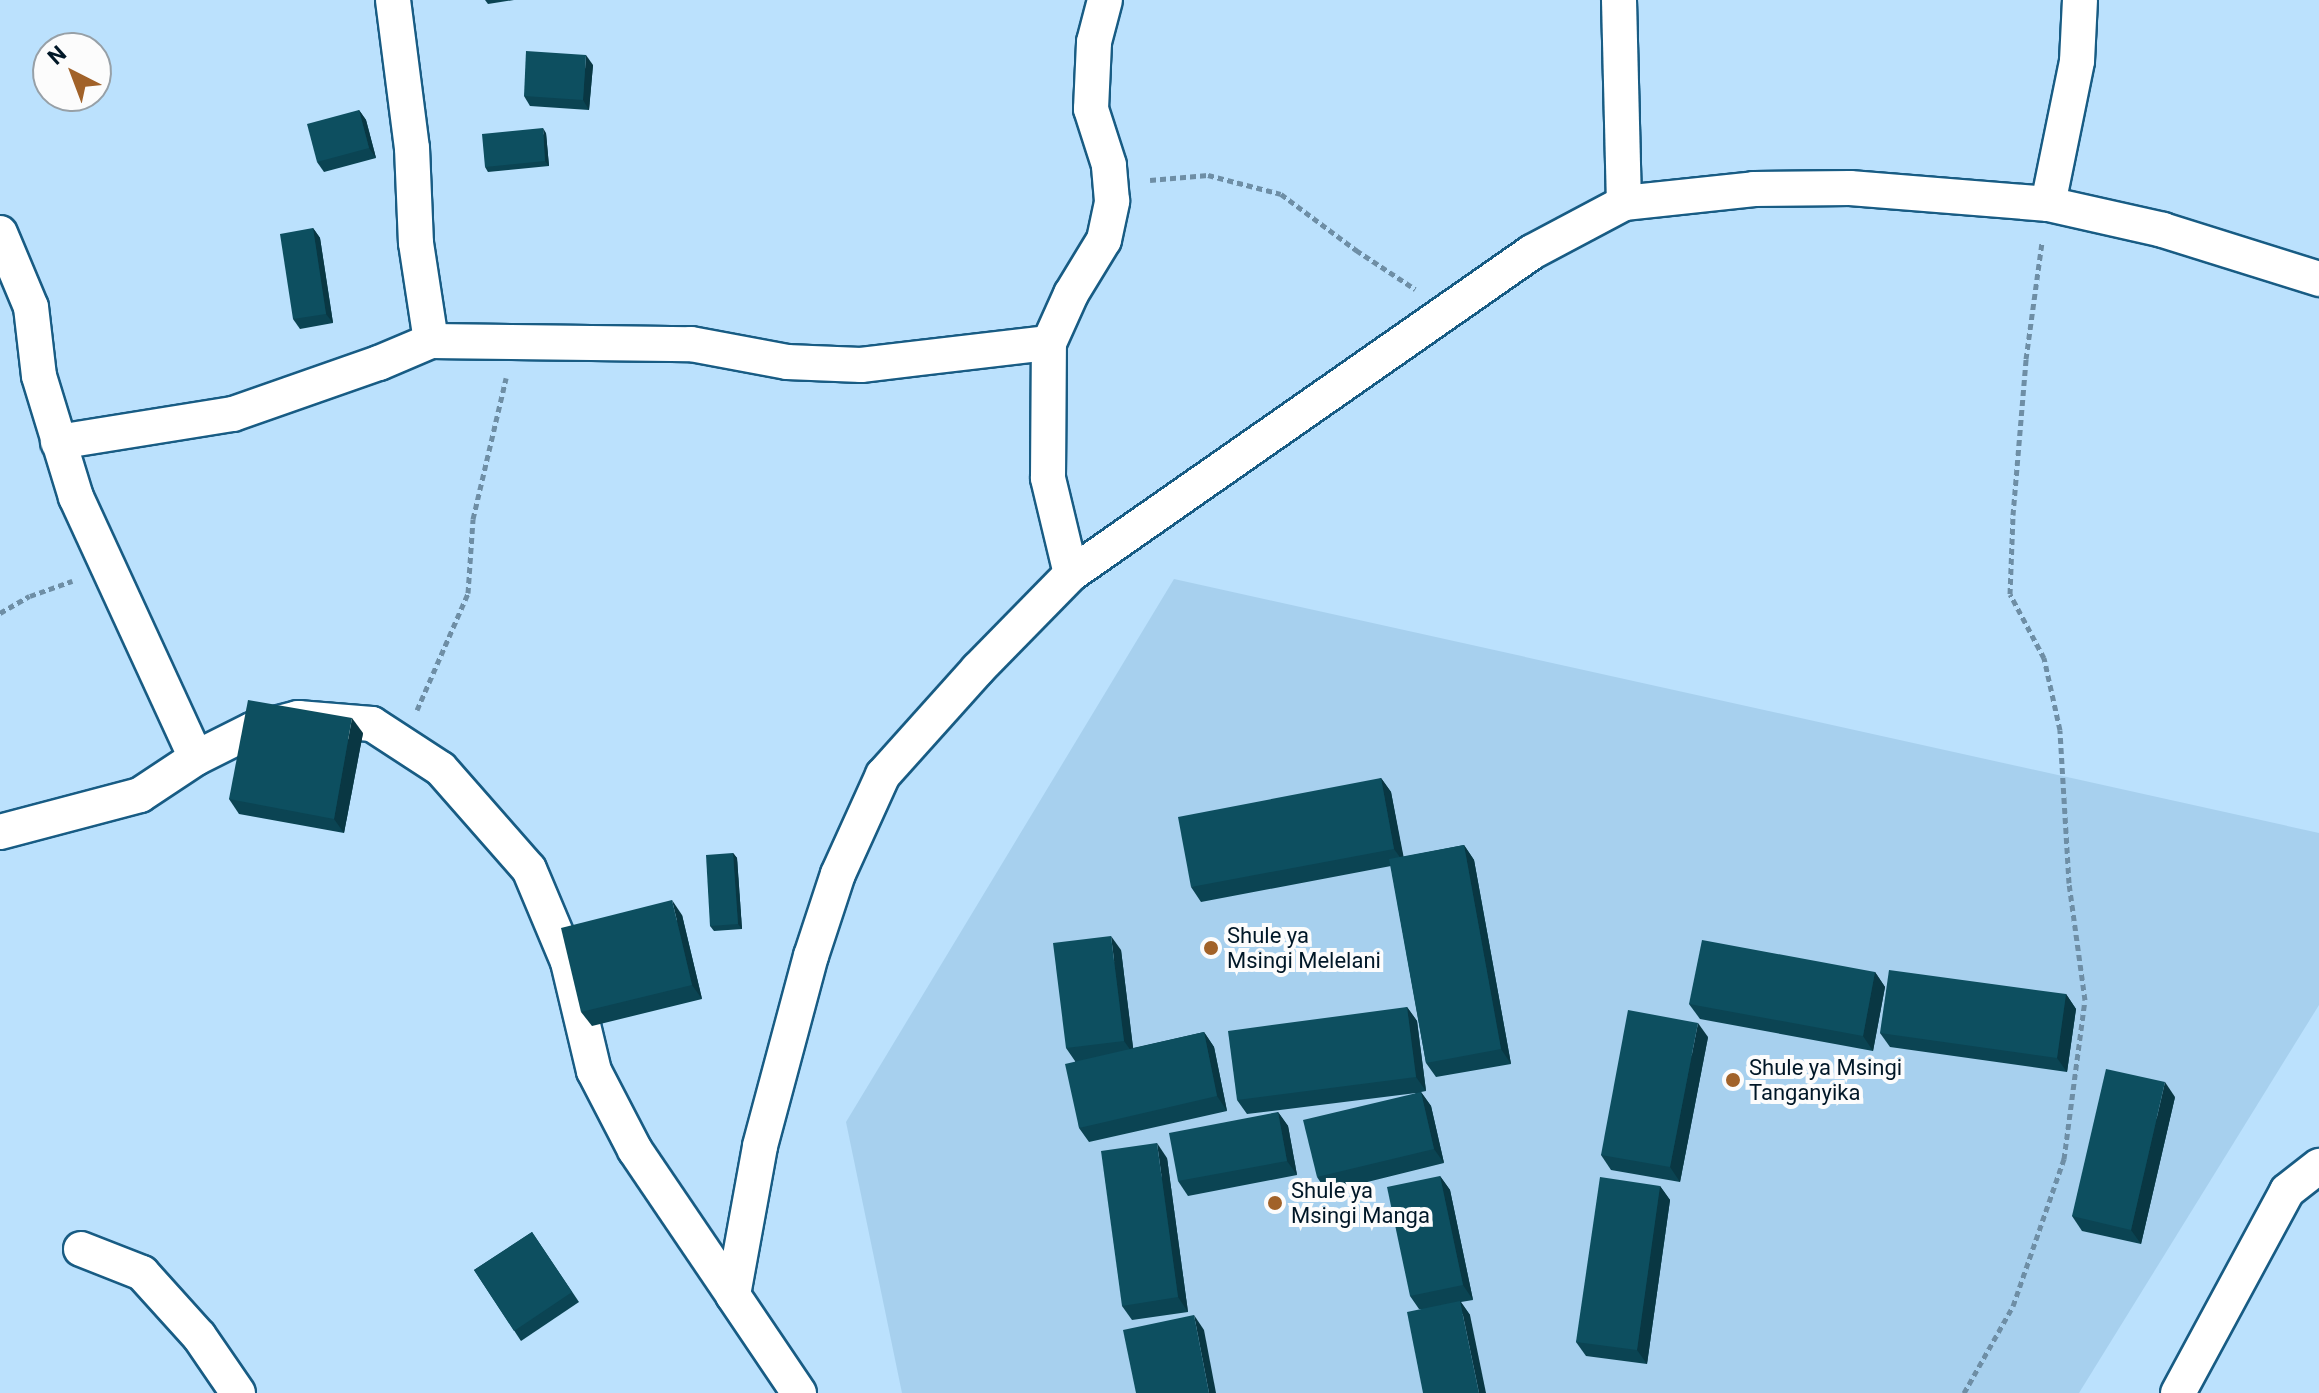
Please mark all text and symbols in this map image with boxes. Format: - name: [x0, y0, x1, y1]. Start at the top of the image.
- north arrow: [32, 32, 112, 112]
- text: N: [43, 41, 71, 70]
- place label: Shule ya Msingi Melelani: [1227, 922, 1381, 974]
- marker: Shule ya Msingi Melelani: [1202, 939, 1220, 957]
- place label: Shule ya Msingi Tanganyika: [1749, 1054, 1902, 1106]
- marker: Shule ya Msingi Tanganyika: [1724, 1071, 1742, 1089]
- place label: Shule ya Msingi Manga: [1291, 1177, 1430, 1228]
- marker: Shule ya Msingi Manga: [1266, 1194, 1284, 1212]

